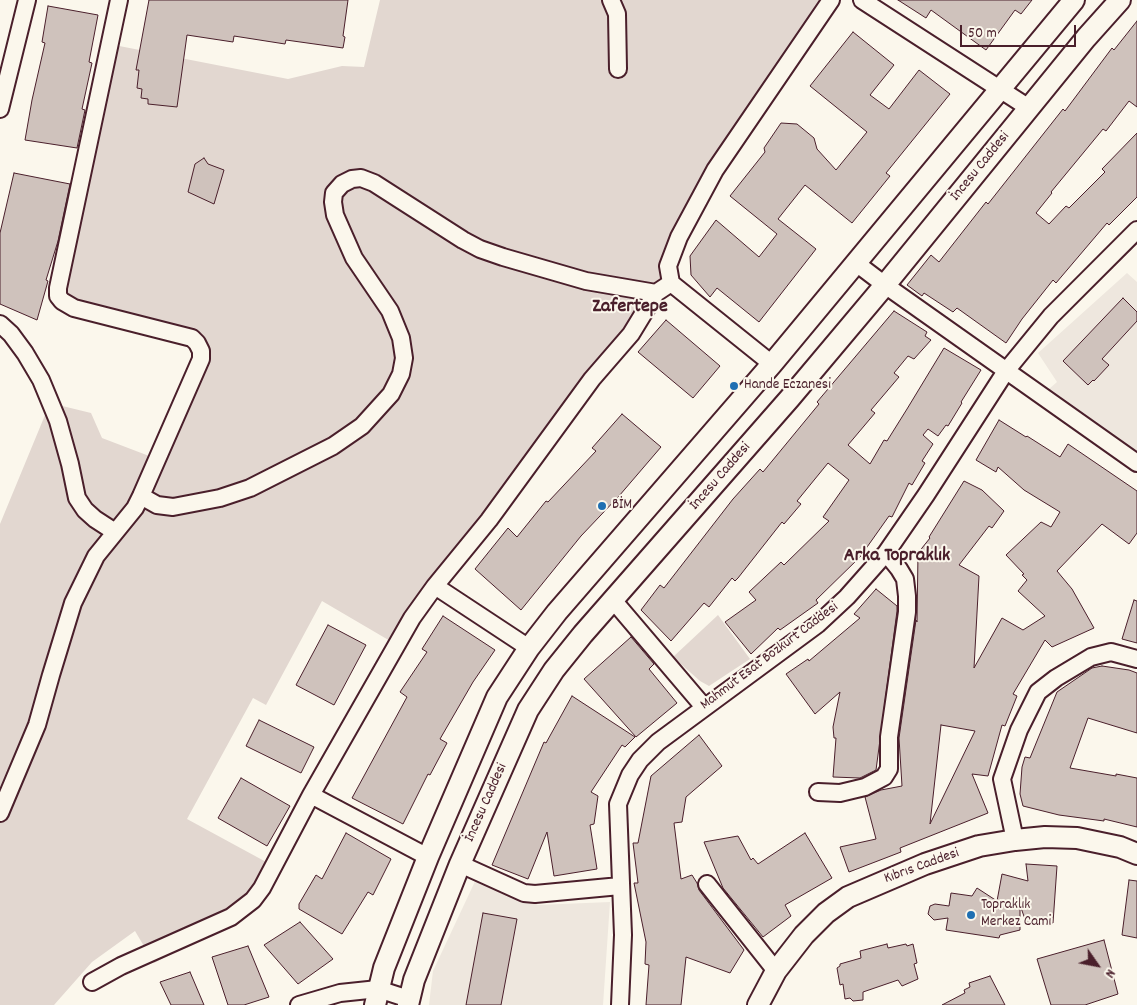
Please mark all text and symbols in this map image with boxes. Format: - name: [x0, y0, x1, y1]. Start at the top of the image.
- scale bar: [962, 15, 1078, 47]
- text: 50 m: [968, 23, 997, 45]
- street label: İncesu Caddesi: [948, 129, 1014, 205]
- district label: Zafertepe: [592, 296, 668, 320]
- place label: Hande Eczanesi: [744, 377, 831, 395]
- marker: Hande Eczanesi: [728, 380, 740, 392]
- street label: İncesu Caddesi: [687, 439, 755, 515]
- place label: BİM: [612, 497, 632, 515]
- marker: BİM: [596, 500, 608, 512]
- district label: Arka Topraklık: [844, 545, 950, 569]
- street label: Mahmut Esat Bozkurt Caddesi: [697, 599, 843, 715]
- street label: İncesu Caddesi: [462, 761, 512, 845]
- street label: Kıbrıs Caddesi: [882, 845, 962, 889]
- place label: Topraklık Merkez Cami: [981, 897, 1051, 932]
- marker: Topraklık Merkez Cami: [965, 909, 977, 921]
- north arrow: [1072, 940, 1122, 990]
- text: N: [1099, 965, 1120, 982]

